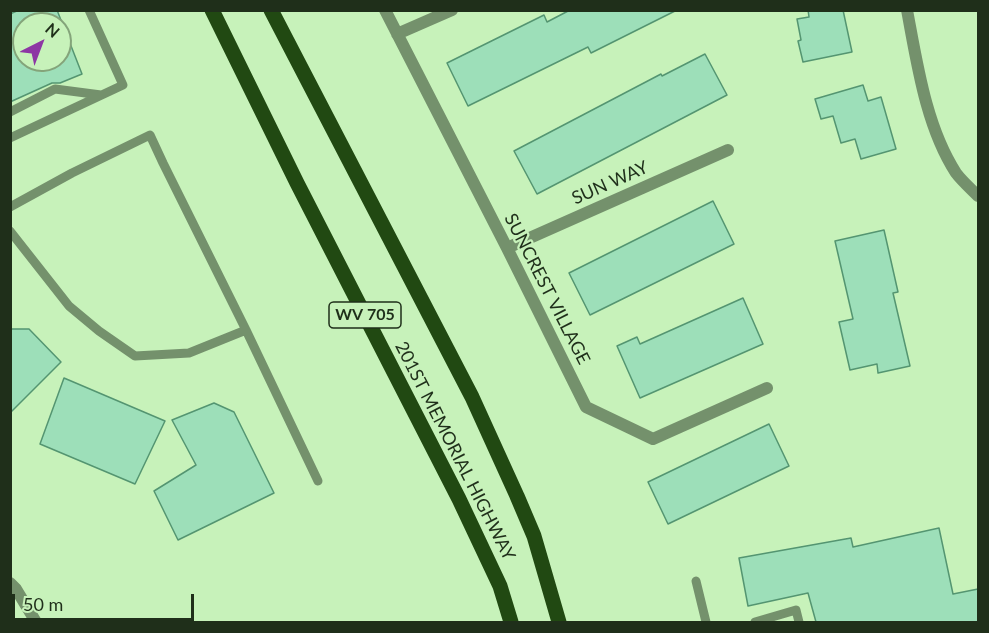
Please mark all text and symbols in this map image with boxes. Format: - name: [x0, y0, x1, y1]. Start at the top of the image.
- north arrow: [12, 12, 72, 72]
- text: N: [42, 19, 64, 41]
- street label: SUN WAY: [568, 157, 652, 209]
- street label: SUNCREST VILLAGE: [500, 210, 594, 368]
- road number: WV 705: [329, 302, 401, 328]
- street label: 201ST MEMORIAL HIGHWAY: [390, 338, 520, 564]
- scale bar: [15, 582, 196, 620]
- text: 50 m: [23, 593, 63, 615]

